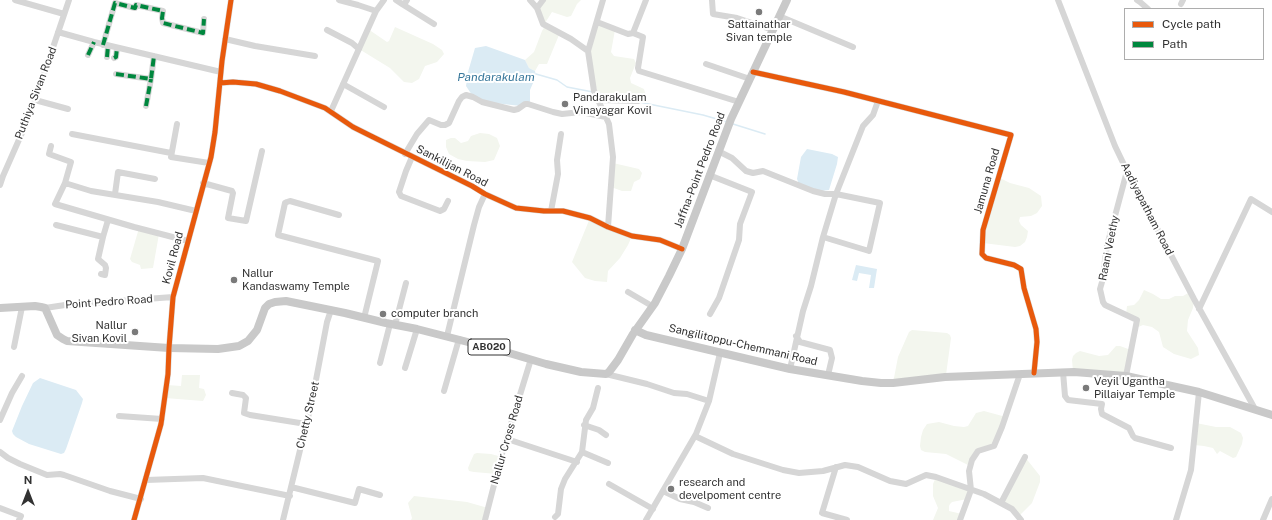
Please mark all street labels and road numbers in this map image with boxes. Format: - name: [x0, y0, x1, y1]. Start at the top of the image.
- street label: Puthiya Sivan Road: [12, 45, 60, 141]
- street label: Jaffna-Point Pedro Road: [672, 110, 728, 230]
- street label: Sankilijan Road: [414, 142, 490, 190]
- street label: Jamuna Road: [971, 147, 1003, 215]
- street label: Aadiyapatham Road: [1118, 160, 1176, 258]
- street label: Raani Veethy: [1096, 214, 1122, 282]
- street label: Kovil Road: [160, 230, 186, 286]
- street label: Point Pedro Road: [65, 292, 153, 312]
- street label: Sangilitoppu-Chemmani Road: [667, 321, 819, 369]
- road number: AB020: [468, 339, 510, 355]
- street label: Chetty Street: [294, 380, 322, 450]
- street label: Nallur Cross Road: [488, 394, 526, 486]

